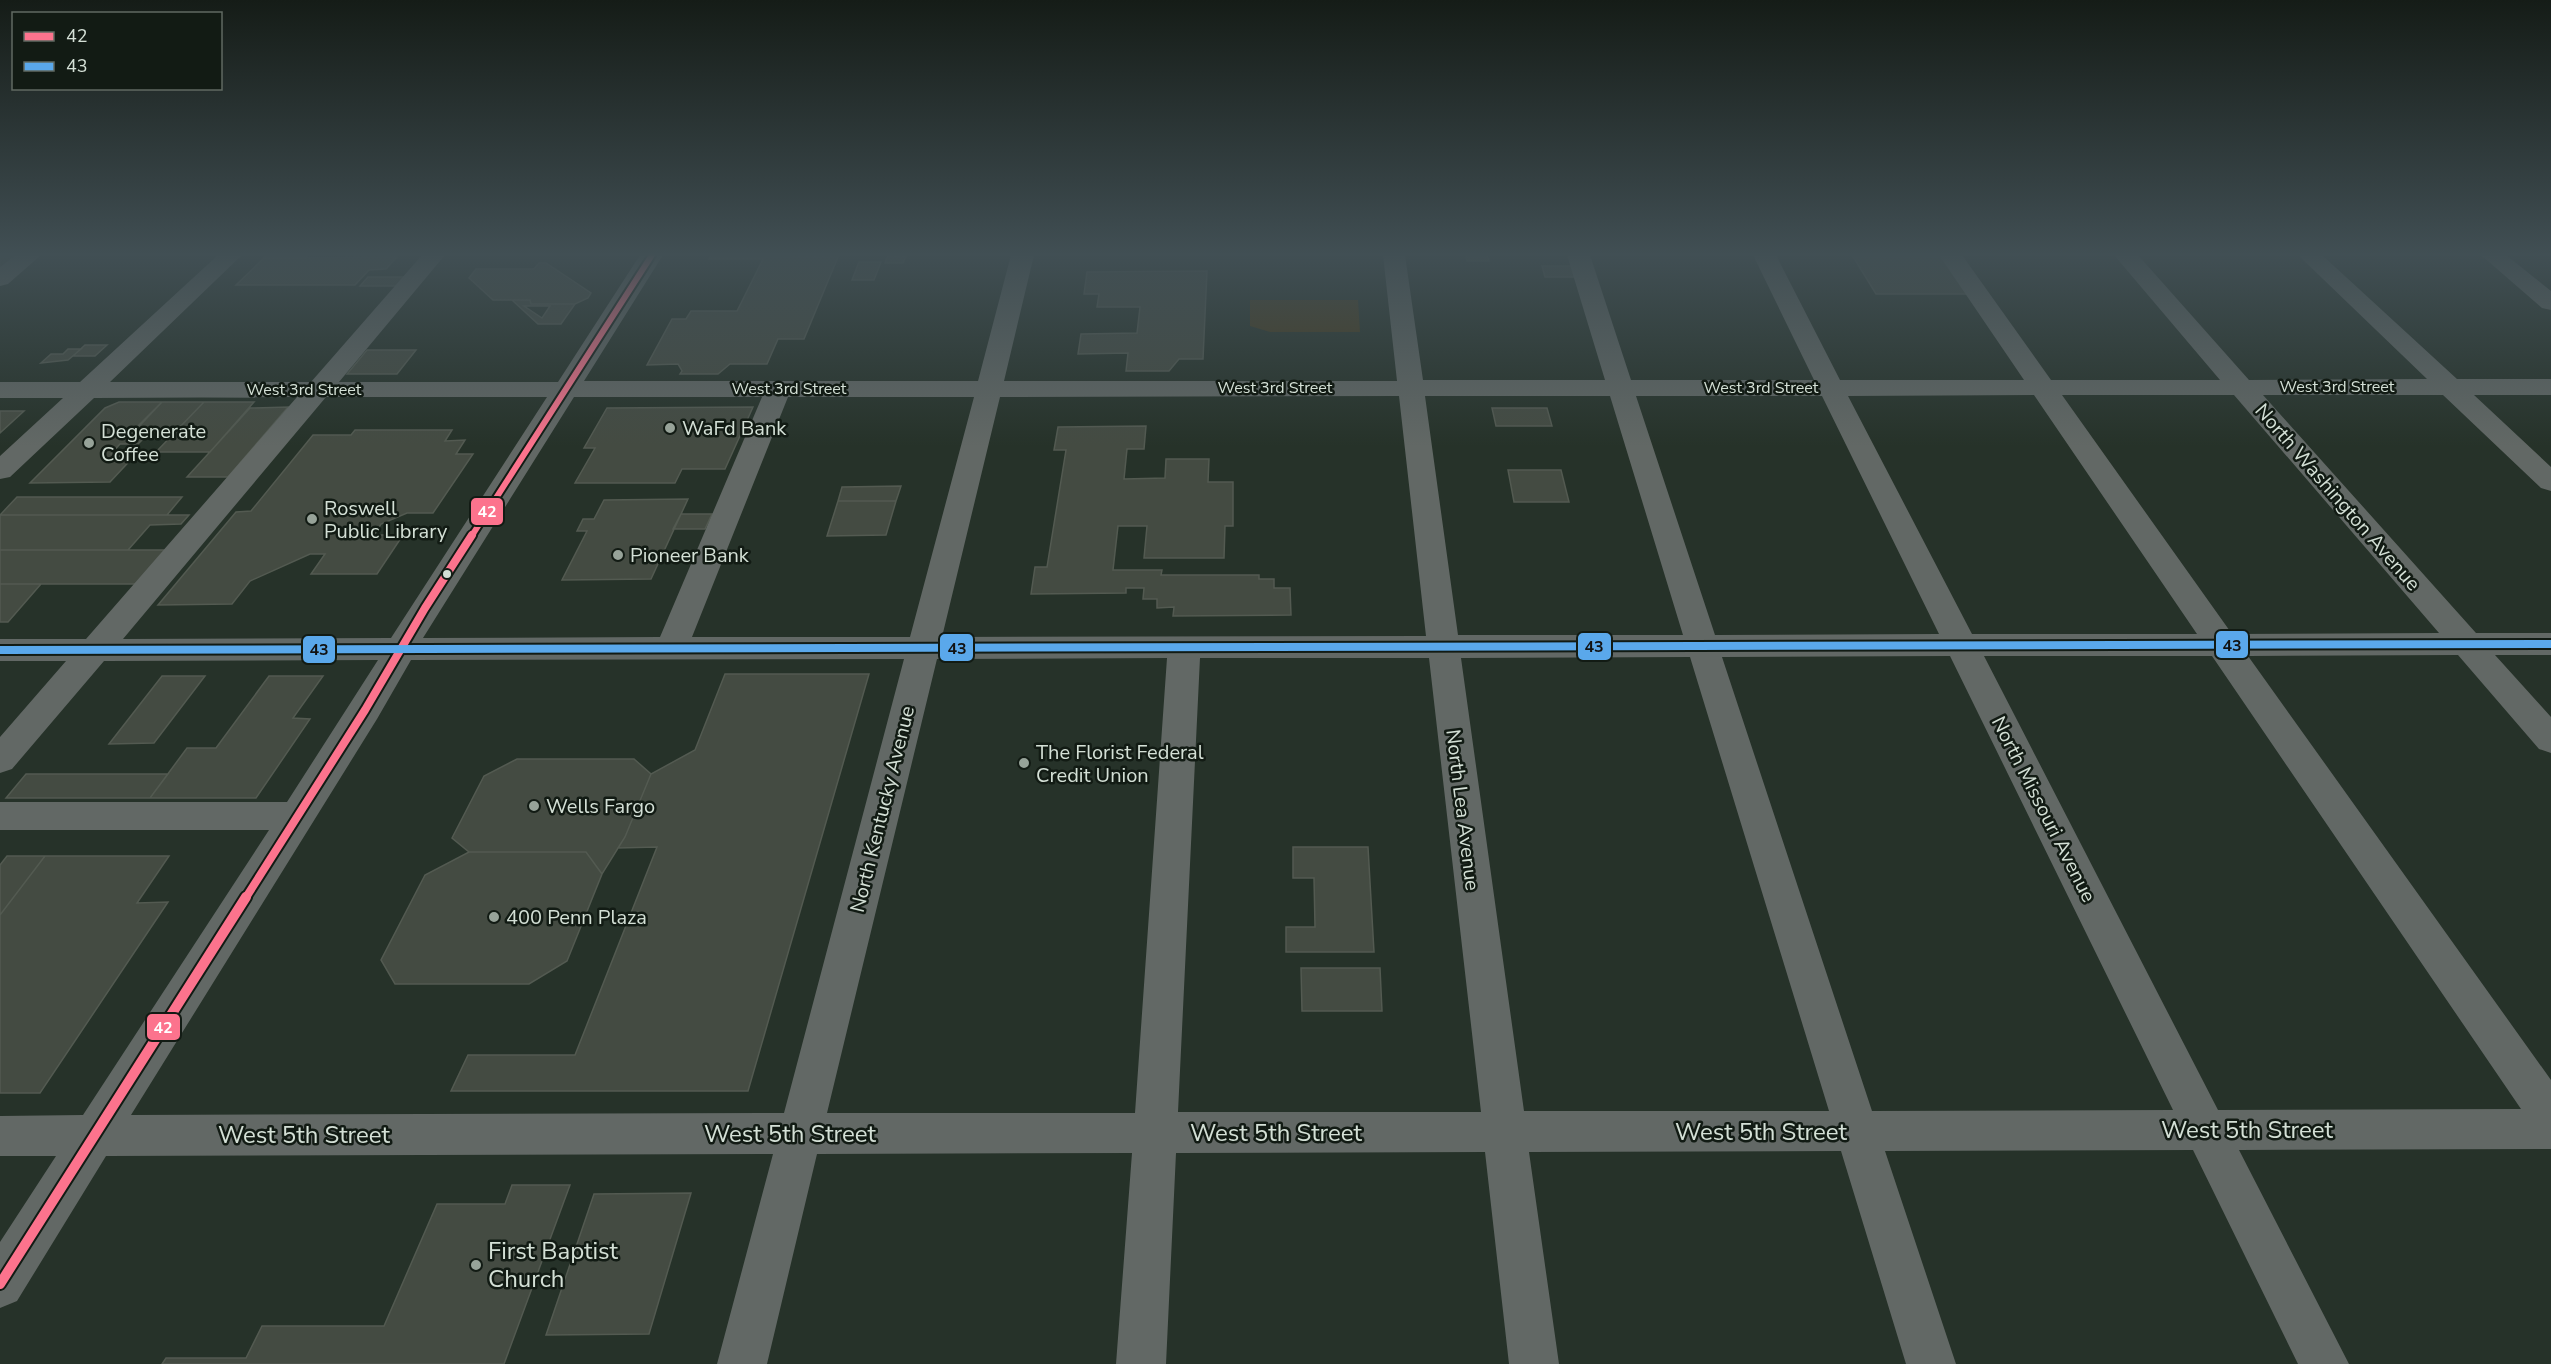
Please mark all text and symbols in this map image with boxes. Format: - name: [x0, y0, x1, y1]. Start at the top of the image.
- legend: [12, 12, 222, 90]
- text: 42: [66, 24, 88, 48]
- text: 43: [66, 54, 88, 78]
- street label: West 3rd Street: [2280, 376, 2395, 398]
- street label: West 3rd Street: [1218, 377, 1333, 399]
- street label: West 3rd Street: [1704, 377, 1819, 399]
- street label: West 3rd Street: [732, 378, 847, 400]
- street label: West 3rd Street: [247, 379, 362, 401]
- street label: North Washington Avenue: [2249, 398, 2426, 597]
- place label: WaFd Bank: [682, 415, 787, 442]
- place label: Degenerate Coffee: [101, 418, 206, 468]
- marker: WaFd Bank: [663, 421, 677, 435]
- marker: Degenerate Coffee: [82, 436, 96, 450]
- place label: Roswell Public Library: [324, 495, 448, 545]
- line badge: 42: [470, 497, 504, 526]
- text: 42: [477, 501, 497, 523]
- marker: Roswell Public Library: [305, 512, 319, 526]
- place label: Pioneer Bank: [630, 542, 750, 569]
- marker: Pioneer Bank: [611, 548, 625, 562]
- unlabelled marker: [441, 568, 453, 580]
- line badge: 43: [2215, 630, 2249, 659]
- line badge: 43: [1577, 632, 1612, 661]
- line badge: 43: [939, 633, 974, 662]
- line badge: 43: [302, 635, 336, 664]
- text: 43: [2222, 635, 2242, 657]
- text: 43: [1584, 636, 1604, 658]
- text: 43: [947, 638, 967, 660]
- text: 43: [309, 639, 329, 661]
- street label: North Kentucky Avenue: [844, 703, 921, 915]
- street label: North Missouri Avenue: [1985, 712, 2102, 907]
- street label: North Lea Avenue: [1439, 728, 1486, 892]
- place label: The Florist Federal Credit Union: [1036, 739, 1204, 789]
- marker: The Florist Federal Credit Union: [1017, 756, 1031, 770]
- place label: Wells Fargo: [546, 793, 655, 820]
- marker: Wells Fargo: [527, 799, 541, 813]
- place label: 400 Penn Plaza: [506, 904, 647, 931]
- marker: 400 Penn Plaza: [487, 910, 501, 924]
- line badge: 42: [146, 1013, 181, 1041]
- text: 42: [153, 1017, 173, 1039]
- street label: West 5th Street: [2161, 1114, 2334, 1146]
- street label: West 5th Street: [1675, 1116, 1848, 1148]
- street label: West 5th Street: [1190, 1117, 1363, 1149]
- street label: West 5th Street: [704, 1118, 877, 1150]
- street label: West 5th Street: [218, 1119, 391, 1151]
- place label: First Baptist Church: [488, 1235, 618, 1295]
- marker: First Baptist Church: [469, 1258, 483, 1272]

